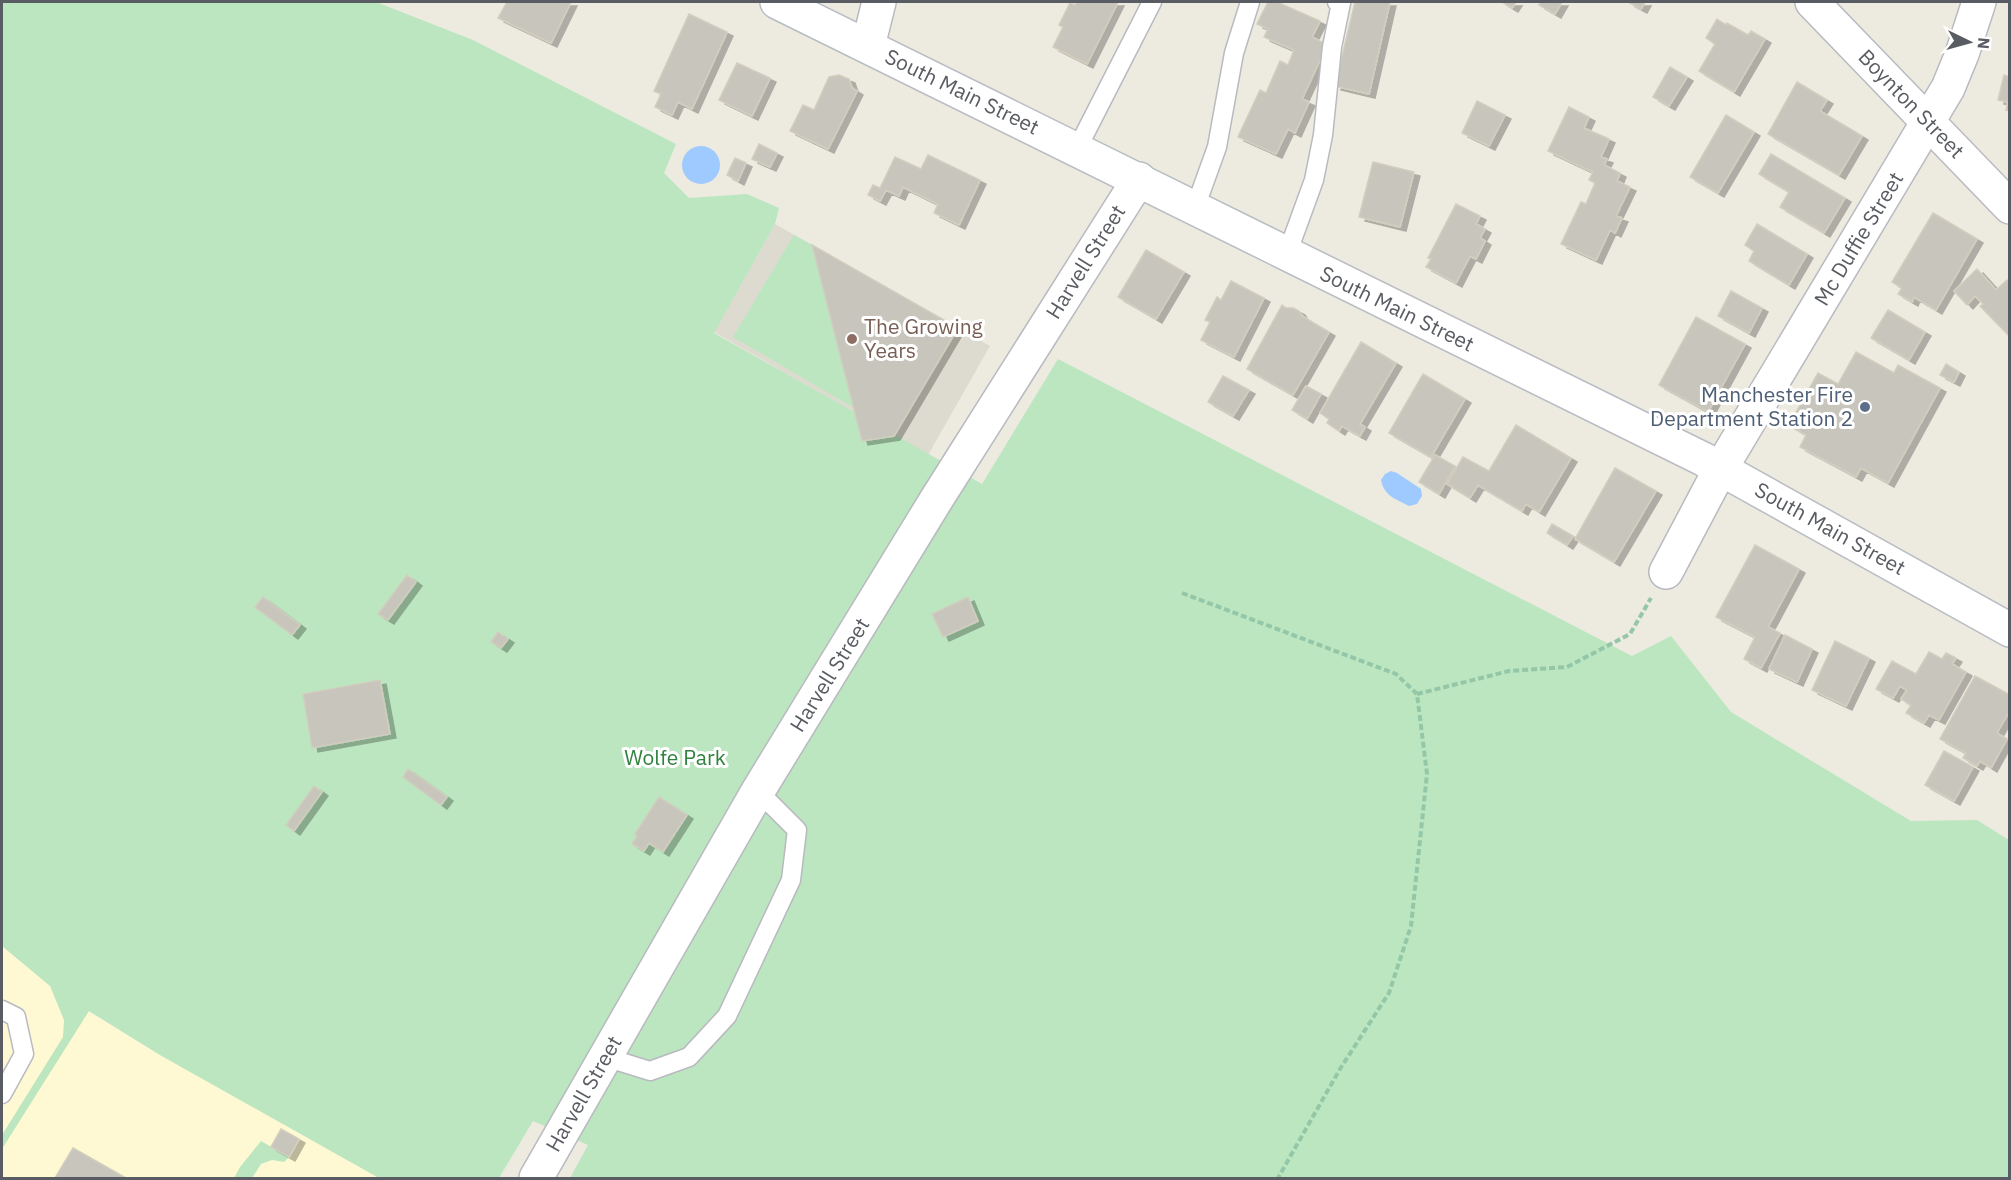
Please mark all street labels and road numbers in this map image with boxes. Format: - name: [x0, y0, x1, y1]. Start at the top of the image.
- street label: South Main Street: [881, 42, 1044, 141]
- street label: Boynton Street: [1853, 43, 1971, 164]
- street label: Mc Duffie Street: [1807, 166, 1909, 311]
- street label: Harvell Street: [1039, 199, 1131, 324]
- street label: South Main Street: [1316, 259, 1479, 358]
- street label: South Main Street: [1750, 475, 1911, 581]
- street label: Harvell Street: [783, 612, 875, 737]
- street label: Harvell Street: [539, 1030, 628, 1157]

